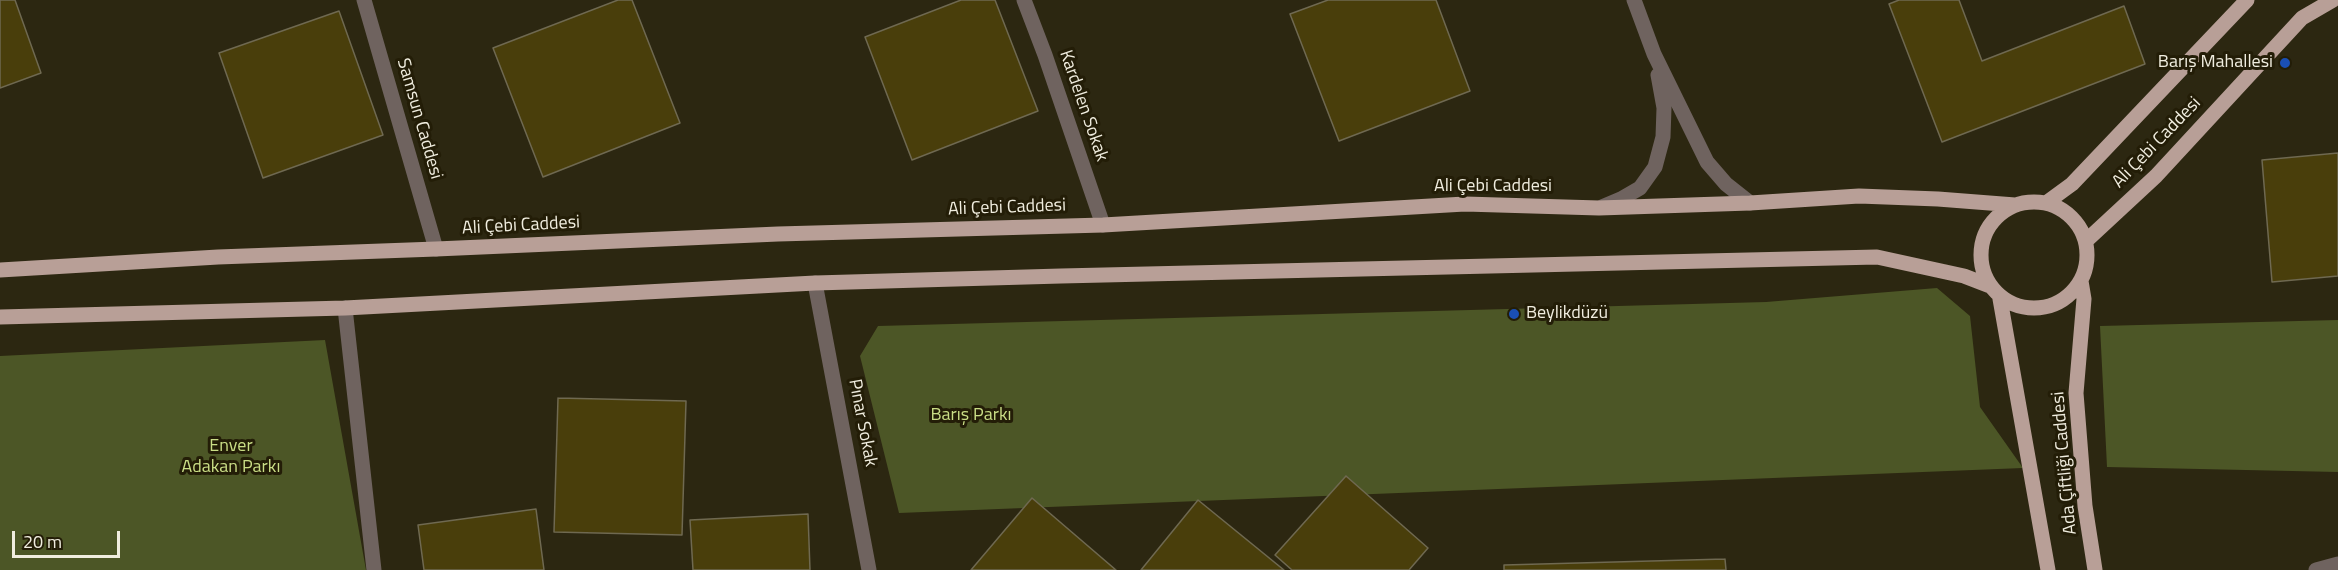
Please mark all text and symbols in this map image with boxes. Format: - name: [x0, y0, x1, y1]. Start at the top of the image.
- street label: Kardelen Sokak: [1054, 48, 1112, 164]
- place label: Barış Mahallesi: [2158, 52, 2273, 74]
- street label: Samsun Caddesi: [391, 56, 447, 182]
- marker: Barış Mahallesi: [2278, 56, 2292, 70]
- street label: Ali Çebi Caddesi: [2108, 93, 2206, 193]
- street label: Ali Çebi Caddesi: [1434, 176, 1552, 198]
- street label: Ali Çebi Caddesi: [948, 195, 1066, 221]
- street label: Ali Çebi Caddesi: [461, 212, 581, 240]
- place label: Beylikdüzü: [1526, 303, 1608, 325]
- marker: Beylikdüzü: [1507, 307, 1521, 321]
- street label: Pınar Sokak: [843, 377, 881, 469]
- street label: Ada Çiftliği Caddesi: [2048, 391, 2082, 535]
- park label: Barış Parkı: [931, 405, 1011, 427]
- park label: Enver Adakan Parkı: [182, 436, 280, 478]
- scale bar: [15, 519, 123, 557]
- text: 20 m: [23, 528, 62, 555]

